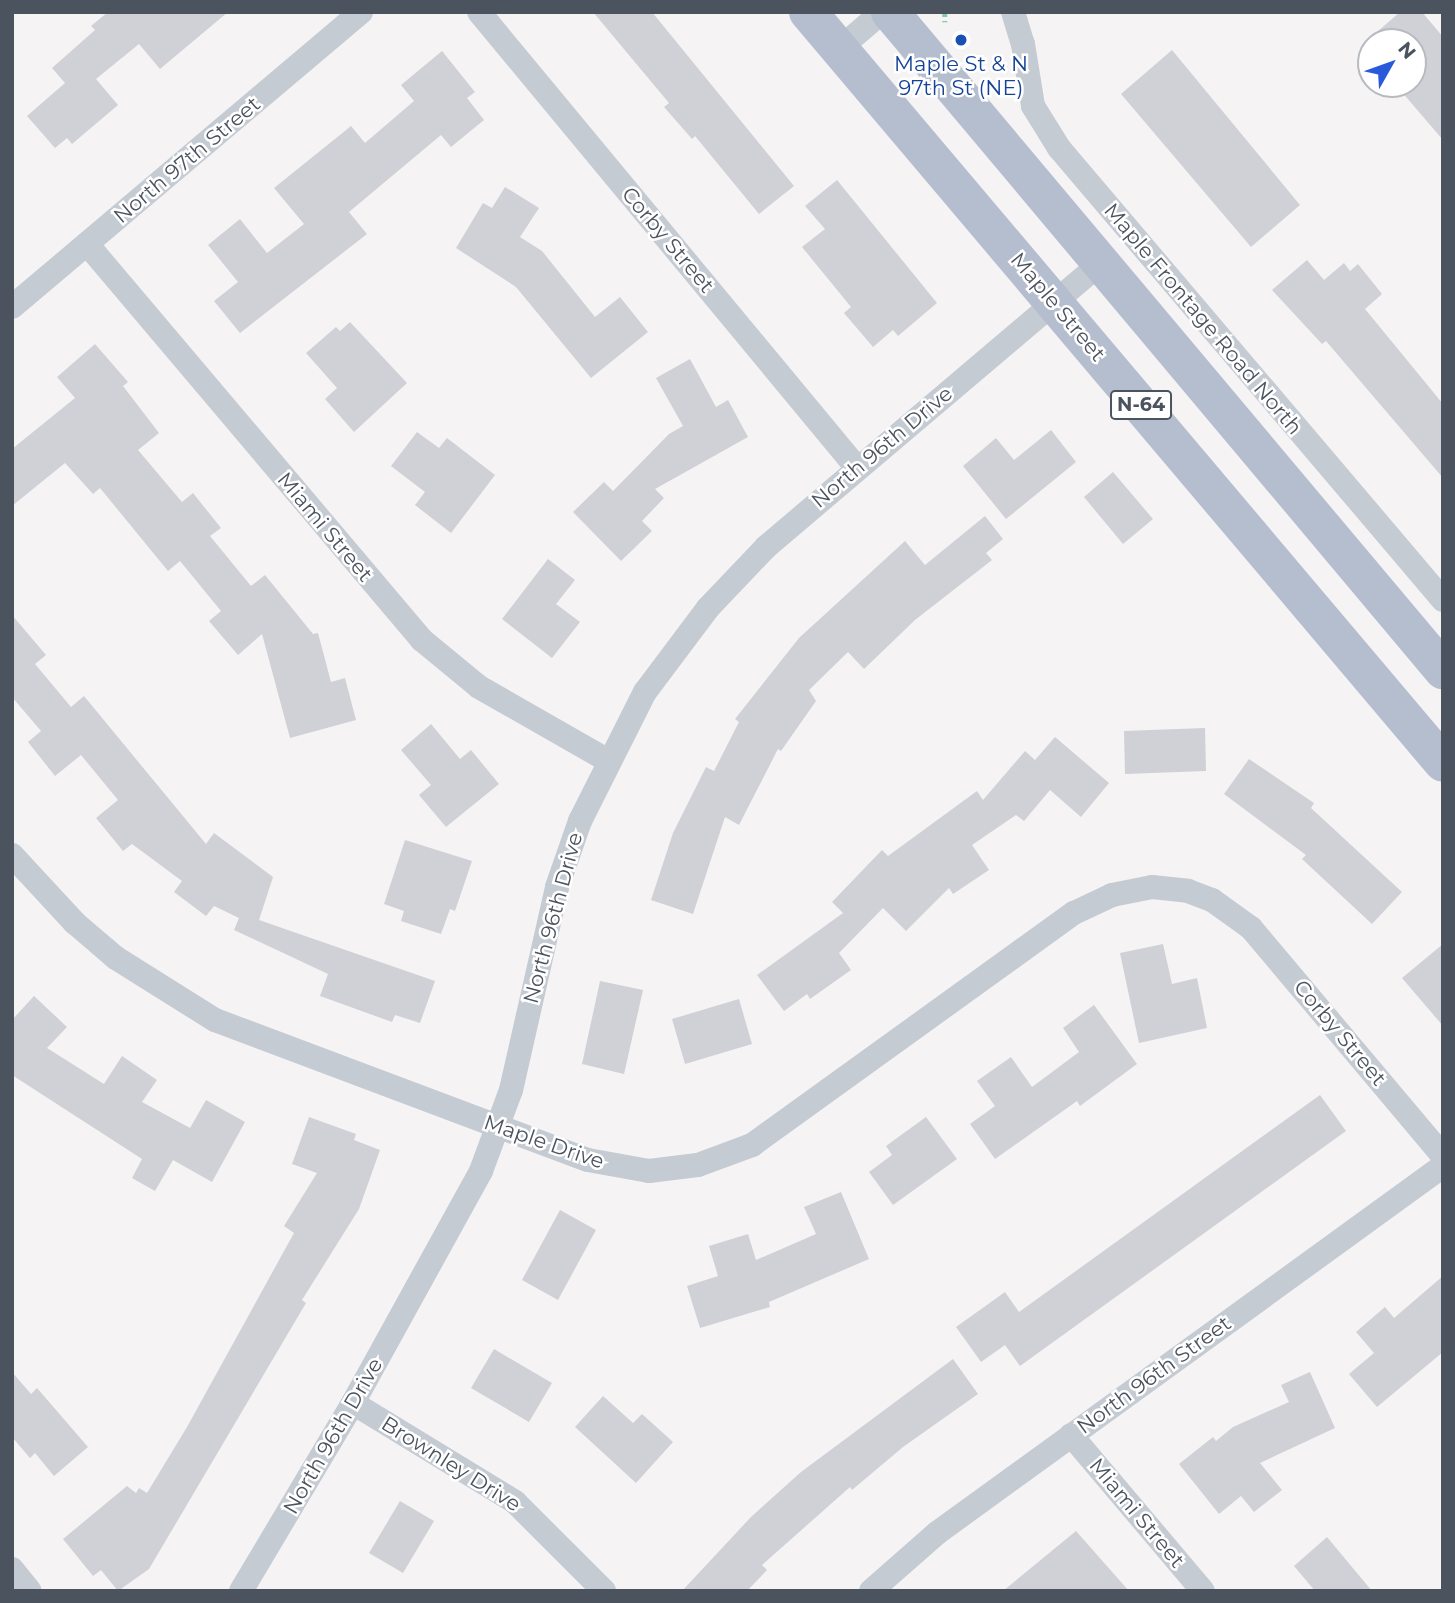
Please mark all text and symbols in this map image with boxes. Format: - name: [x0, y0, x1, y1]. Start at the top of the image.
- north arrow: [1357, 28, 1427, 98]
- marker: Maple St & N 97th St (NE): [953, 32, 969, 48]
- text: N: [1393, 37, 1421, 64]
- place label: Maple St & N 97th St (NE): [894, 51, 1028, 101]
- street label: North 97th Street: [109, 91, 265, 229]
- street label: Corby Street: [617, 182, 719, 298]
- street label: Maple Frontage Road North: [1099, 198, 1307, 440]
- street label: Maple Street: [1005, 248, 1111, 366]
- street label: North 96th Drive: [806, 381, 958, 513]
- road number: N-64: [1110, 390, 1172, 420]
- street label: Miami Street: [272, 467, 378, 587]
- street label: North 96th Drive: [518, 830, 588, 1006]
- street label: Corby Street: [1289, 975, 1391, 1091]
- street label: Maple Drive: [481, 1110, 607, 1174]
- street label: North 96th Street: [1072, 1311, 1236, 1439]
- street label: North 96th Drive: [278, 1353, 388, 1519]
- street label: Brownley Drive: [377, 1411, 525, 1517]
- street label: Miami Street: [1084, 1453, 1190, 1573]

